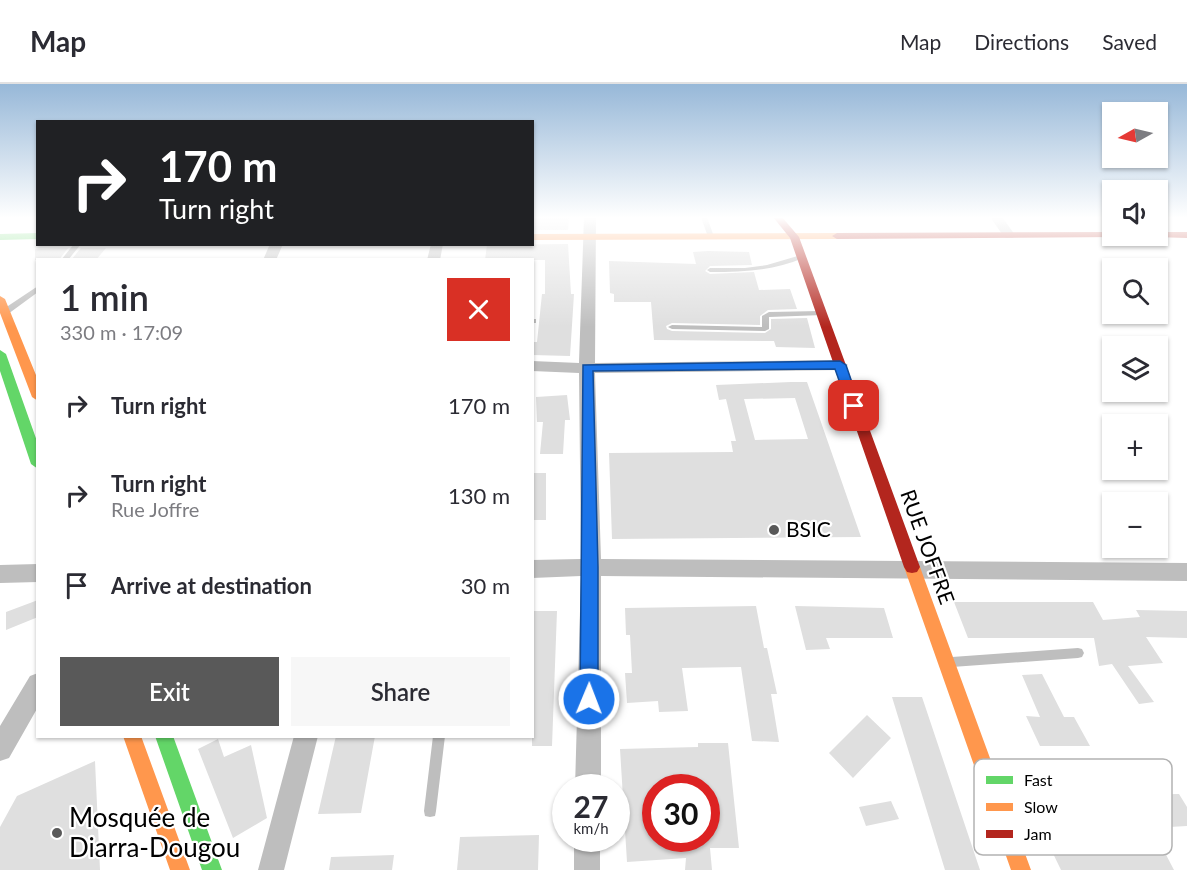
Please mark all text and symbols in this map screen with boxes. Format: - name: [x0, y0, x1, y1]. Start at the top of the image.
- text: Map: [30, 24, 86, 58]
- text: Map: [900, 29, 941, 54]
- text: Directions: [974, 29, 1069, 54]
- text: Saved: [1102, 29, 1157, 54]
- north arrow: [1102, 102, 1168, 168]
- map controls: [1102, 102, 1168, 558]
- text: 170 m: [159, 141, 277, 191]
- icon: right: [60, 144, 138, 222]
- button: sound: [1102, 180, 1168, 246]
- text: Turn right: [159, 192, 274, 225]
- button: search: [1102, 258, 1168, 324]
- text: 1 min: [60, 275, 149, 319]
- button: close: [447, 278, 510, 341]
- text: 330 m · 17:09: [60, 320, 183, 344]
- button: layers: [1102, 336, 1168, 402]
- pin: [828, 380, 879, 431]
- icon: right: [60, 389, 93, 422]
- icon: arrive: [837, 389, 870, 422]
- text: Turn right: [111, 392, 206, 419]
- text: 170 m: [448, 392, 510, 419]
- button: +: [1102, 414, 1168, 480]
- text: Turn right: [111, 470, 206, 497]
- icon: right: [60, 479, 93, 512]
- text: 130 m: [448, 482, 510, 509]
- street label: RUE JOFFRE: [896, 486, 961, 607]
- button: −: [1102, 492, 1168, 558]
- text: Rue Joffre: [111, 497, 199, 521]
- place label: BSIC: [786, 516, 831, 541]
- marker: BSIC: [767, 523, 781, 537]
- icon: arrive: [60, 569, 93, 602]
- text: Arrive at destination: [111, 572, 312, 599]
- text: 30 m: [461, 572, 510, 599]
- button: Exit: [60, 657, 279, 726]
- button: Share: [291, 657, 510, 726]
- position arrow: [557, 667, 621, 731]
- legend: [974, 759, 1172, 855]
- text: Fast: [1024, 770, 1053, 789]
- speed limit sign: 30: [642, 774, 720, 852]
- text: 27: [574, 788, 608, 824]
- text: Slow: [1024, 797, 1058, 816]
- place label: Mosquée de Diarra-Dougou: [69, 801, 240, 863]
- text: km/h: [573, 819, 609, 837]
- text: Jam: [1024, 824, 1052, 843]
- marker: Mosquée de Diarra-Dougou: [50, 826, 64, 840]

